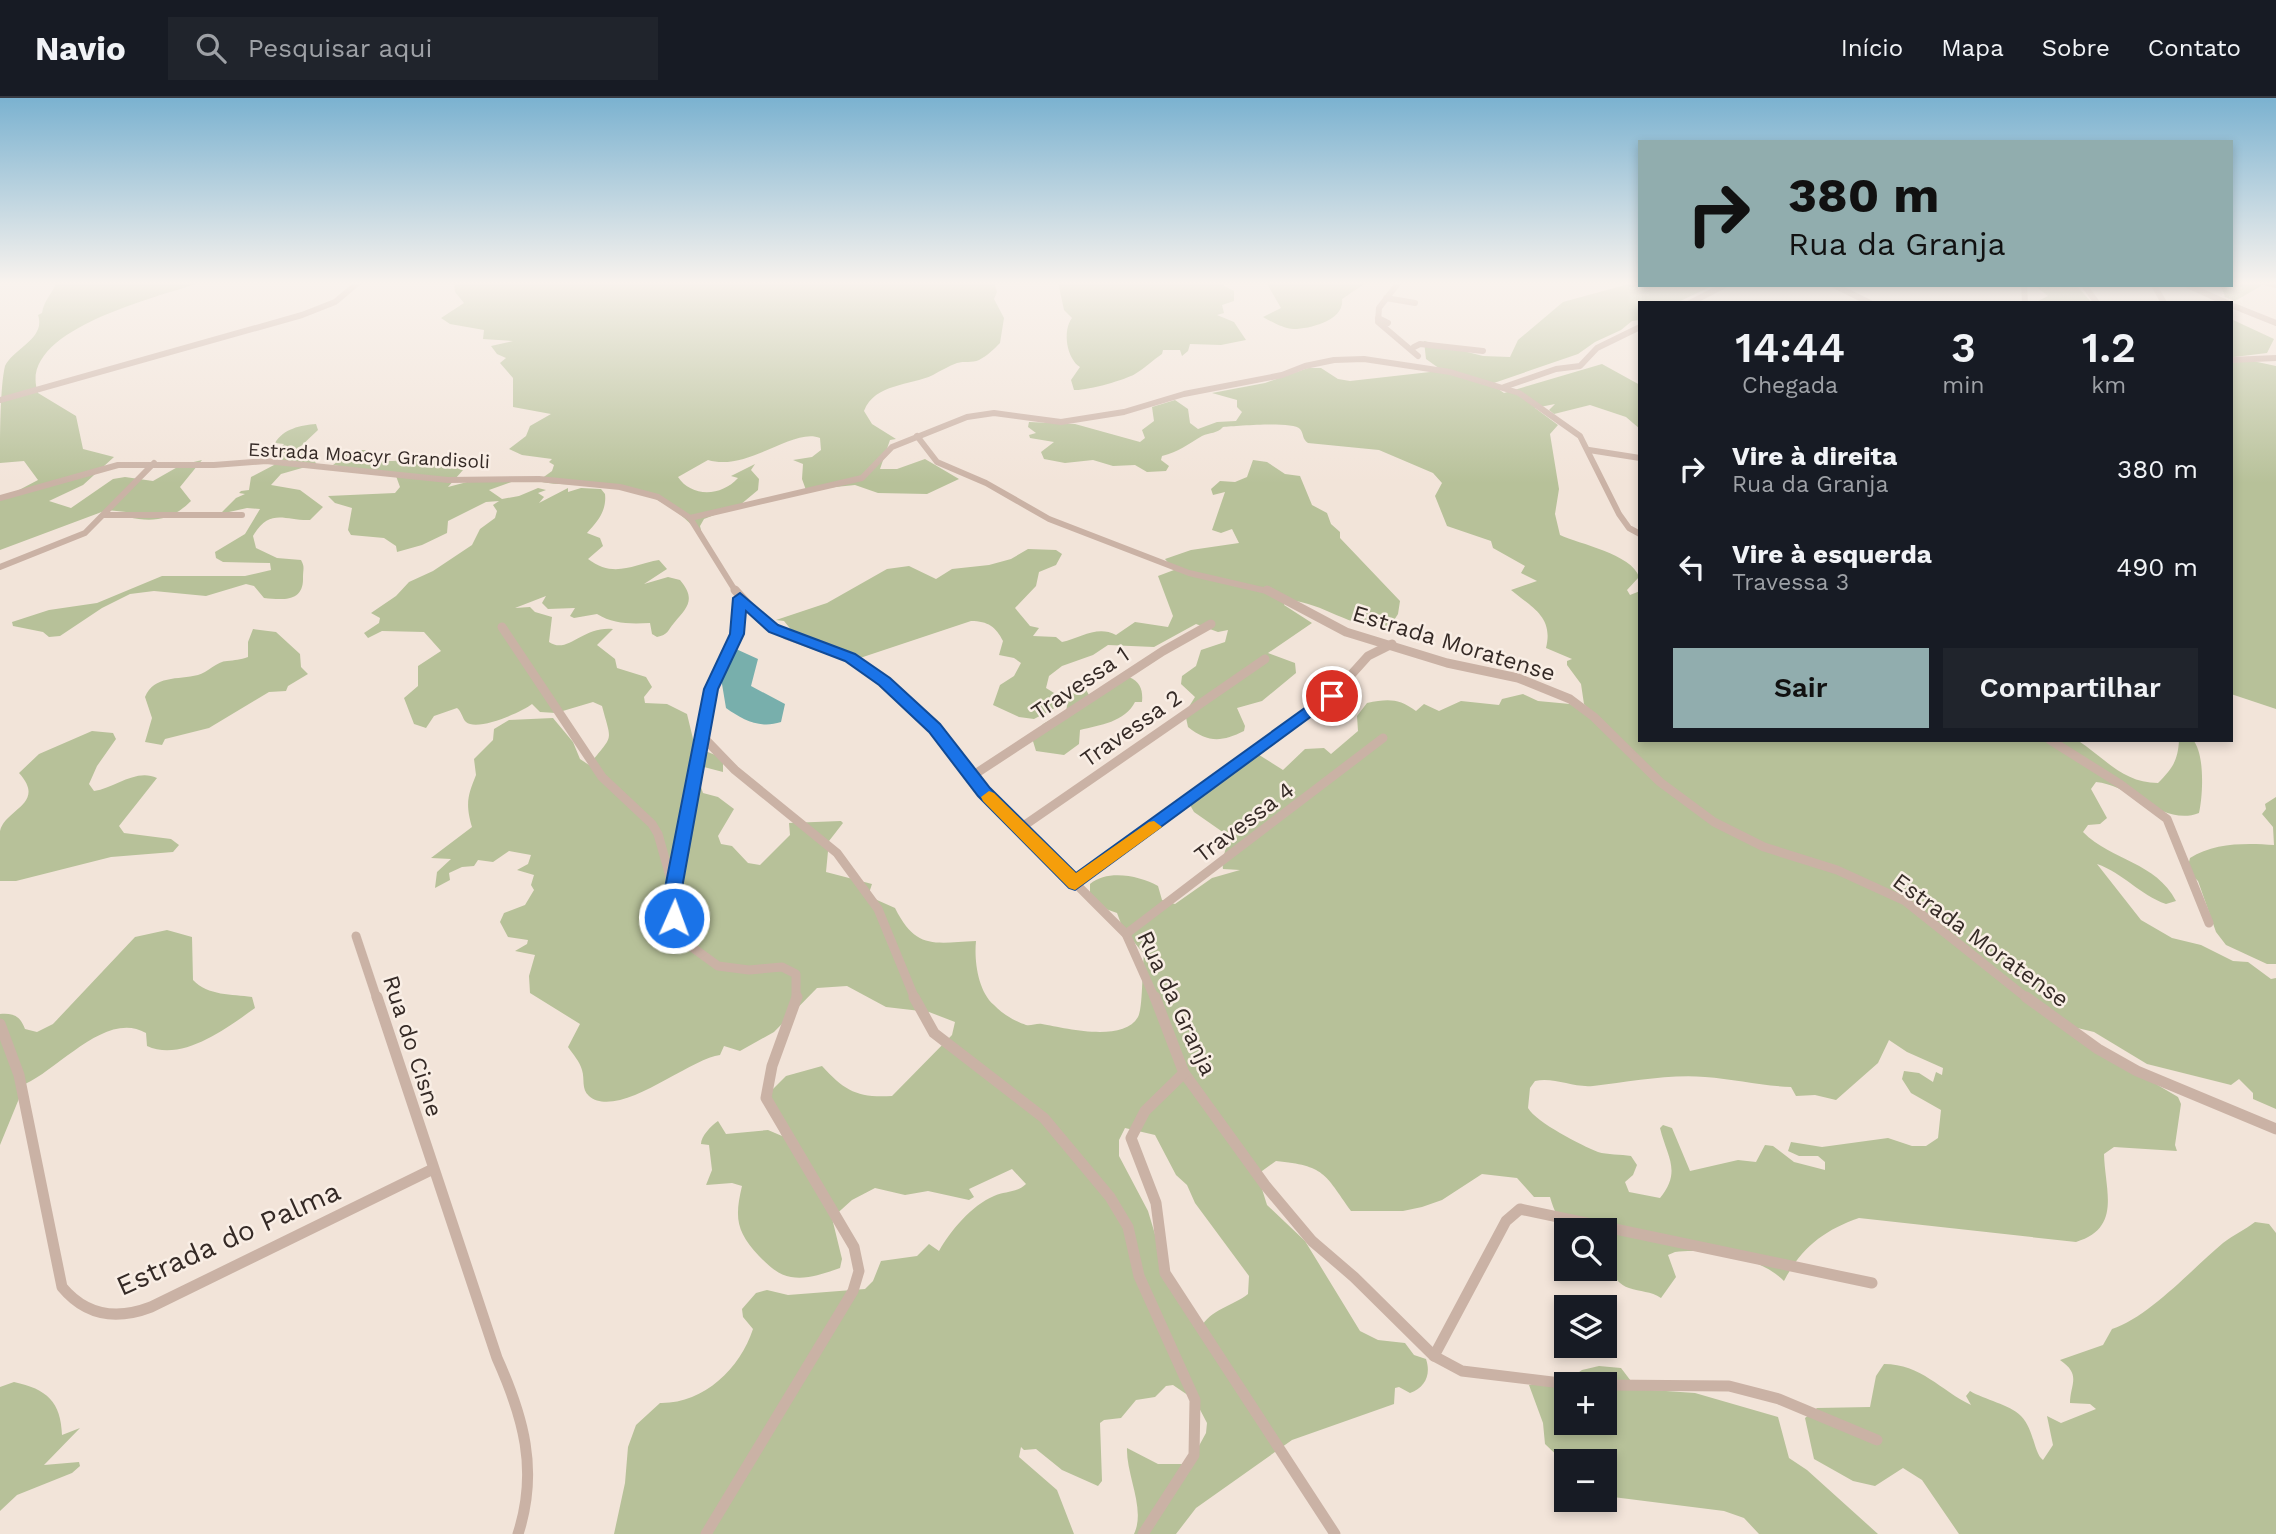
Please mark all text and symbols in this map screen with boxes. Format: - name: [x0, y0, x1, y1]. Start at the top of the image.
- search box: [168, 17, 658, 80]
- text: Navio: [35, 29, 126, 68]
- icon: search: [192, 29, 230, 67]
- text: Pesquisar aqui: [248, 33, 433, 63]
- text: Início: [1841, 34, 1903, 62]
- text: Mapa: [1941, 34, 2004, 62]
- text: Sobre: [2042, 34, 2110, 62]
- text: Contato: [2148, 34, 2241, 62]
- text: 380 m: [1788, 166, 1939, 224]
- icon: right: [1673, 168, 1764, 259]
- text: Rua da Granja: [1788, 225, 2006, 263]
- text: 14:44: [1735, 323, 1845, 372]
- text: 3: [1951, 323, 1976, 372]
- text: 1.2: [2082, 323, 2136, 372]
- text: Chegada: [1742, 372, 1838, 399]
- text: min: [1942, 372, 1985, 399]
- text: km: [2091, 372, 2126, 399]
- street label: Estrada Moacyr Grandisoli: [247, 438, 490, 473]
- text: Vire à direita: [1732, 441, 1897, 471]
- icon: right: [1673, 450, 1711, 488]
- text: 380 m: [2117, 454, 2198, 484]
- text: Rua da Granja: [1732, 471, 1888, 498]
- text: Vire à esquerda: [1732, 539, 1932, 569]
- icon: left: [1673, 548, 1711, 586]
- text: 490 m: [2116, 552, 2198, 582]
- text: Travessa 3: [1732, 569, 1849, 596]
- street label: Estrada Moratense: [1349, 600, 1559, 687]
- street label: Travessa 1: [1026, 641, 1134, 726]
- button: Sair: [1673, 648, 1929, 728]
- button: Compartilhar: [1943, 648, 2198, 728]
- pin: [1302, 666, 1362, 726]
- icon: arrive: [1313, 677, 1351, 715]
- street label: Travessa 2: [1076, 684, 1187, 773]
- street label: Travessa 4: [1189, 776, 1299, 869]
- street label: Estrada Moratense: [1888, 868, 2074, 1013]
- position arrow: [637, 881, 711, 955]
- street label: Rua da Granja: [1131, 927, 1222, 1080]
- street label: Rua do Cisne: [377, 972, 448, 1120]
- street label: Estrada do Palma: [111, 1174, 345, 1303]
- map controls: [1554, 1218, 1617, 1512]
- button: search: [1554, 1218, 1617, 1281]
- button: layers: [1554, 1295, 1617, 1358]
- button: +: [1554, 1372, 1617, 1435]
- button: −: [1554, 1449, 1617, 1512]

